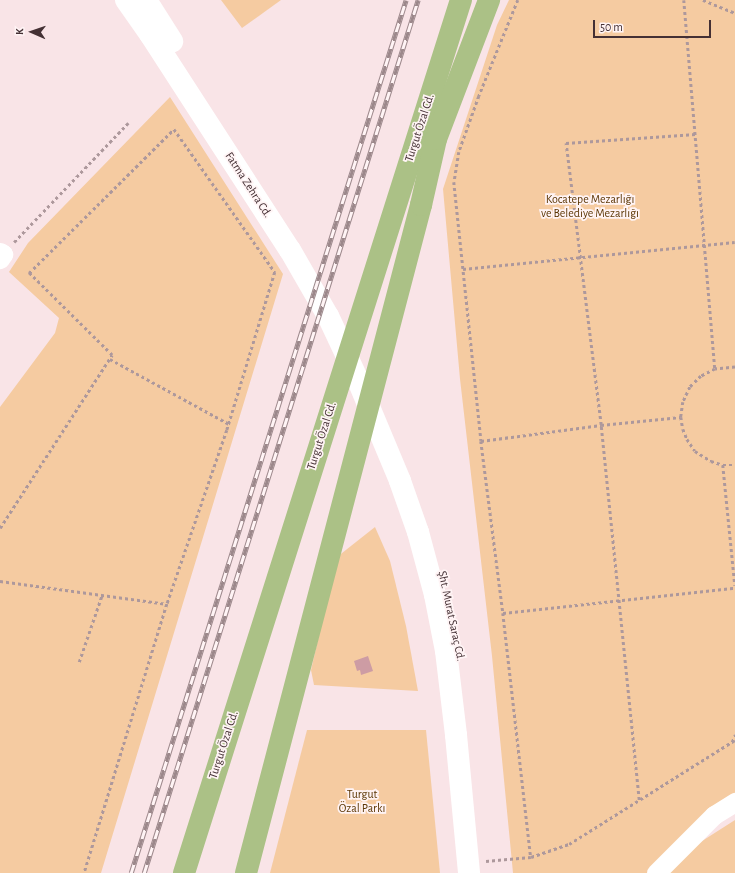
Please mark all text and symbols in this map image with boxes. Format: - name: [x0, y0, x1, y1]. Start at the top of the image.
- north arrow: [12, 12, 52, 52]
- scale bar: [595, 12, 713, 38]
- text: 50 m: [600, 21, 623, 33]
- text: K: [14, 28, 25, 35]
- street label: Turgut Özal Cd.: [402, 92, 438, 164]
- street label: Fatma Zehra Cd.: [221, 150, 275, 220]
- park label: Kocatepe Mezarlığı ve Belediye Mezarlığı: [541, 193, 639, 221]
- street label: Turgut Özal Cd.: [304, 400, 340, 472]
- street label: Şht. Murat Saraç Cd.: [434, 570, 468, 662]
- street label: Turgut Özal Cd.: [206, 709, 242, 781]
- park label: Turgut Özal Parkı: [339, 788, 385, 816]

